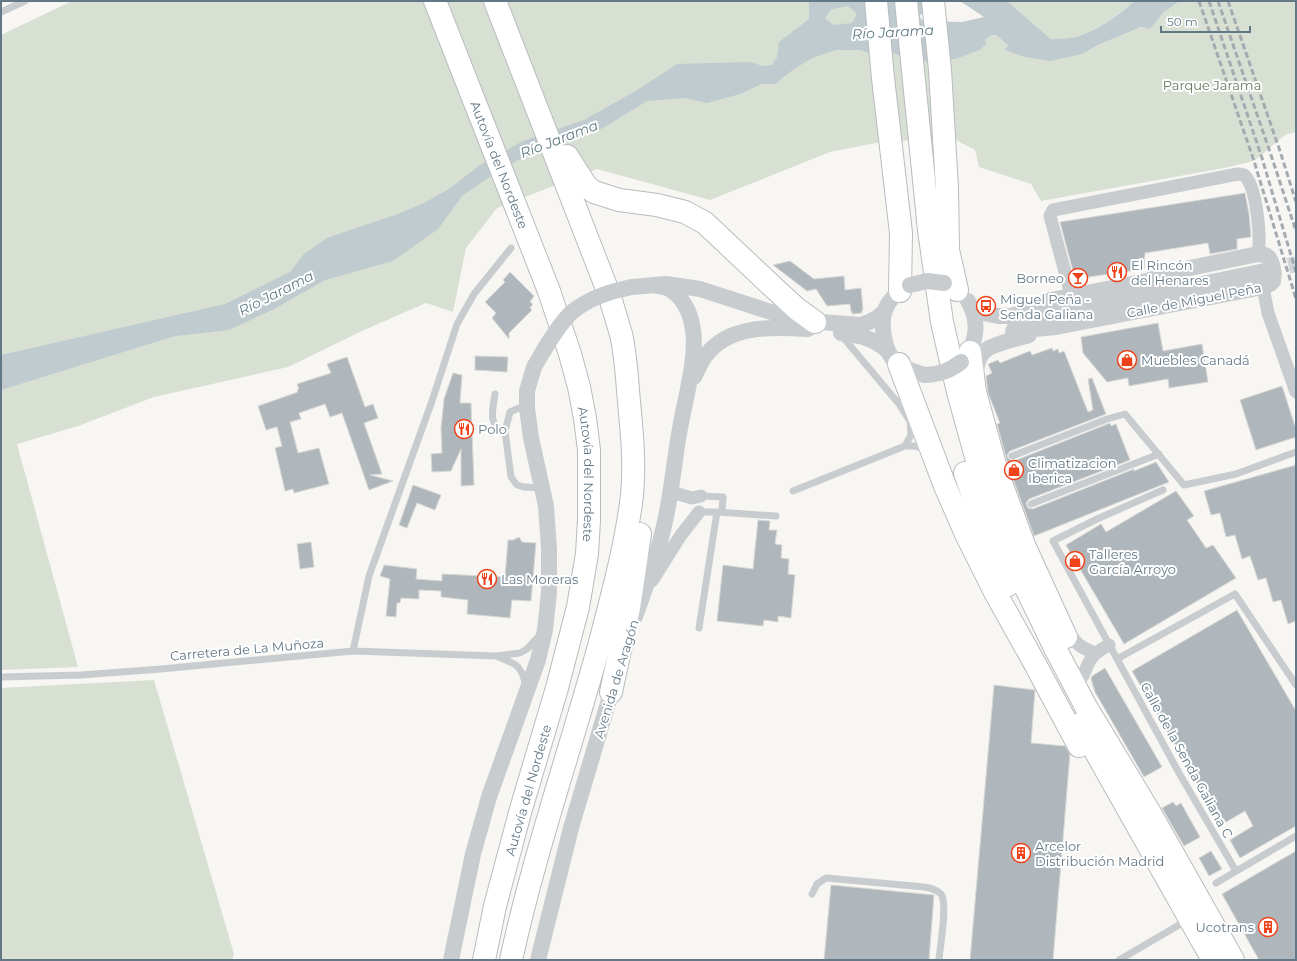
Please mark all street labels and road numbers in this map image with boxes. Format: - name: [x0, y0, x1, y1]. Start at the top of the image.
- street label: Autovía del Nordeste: [467, 99, 532, 231]
- street label: Calle de Miguel Peña: [1125, 279, 1263, 321]
- street label: Autovía del Nordeste: [575, 405, 597, 543]
- street label: Avenida de Aragón: [590, 618, 642, 740]
- street label: Carretera de La Muñoza: [169, 634, 325, 664]
- street label: Calle de la Senda Galiana C: [1137, 679, 1237, 841]
- street label: Autovía del Nordeste: [502, 722, 554, 857]

